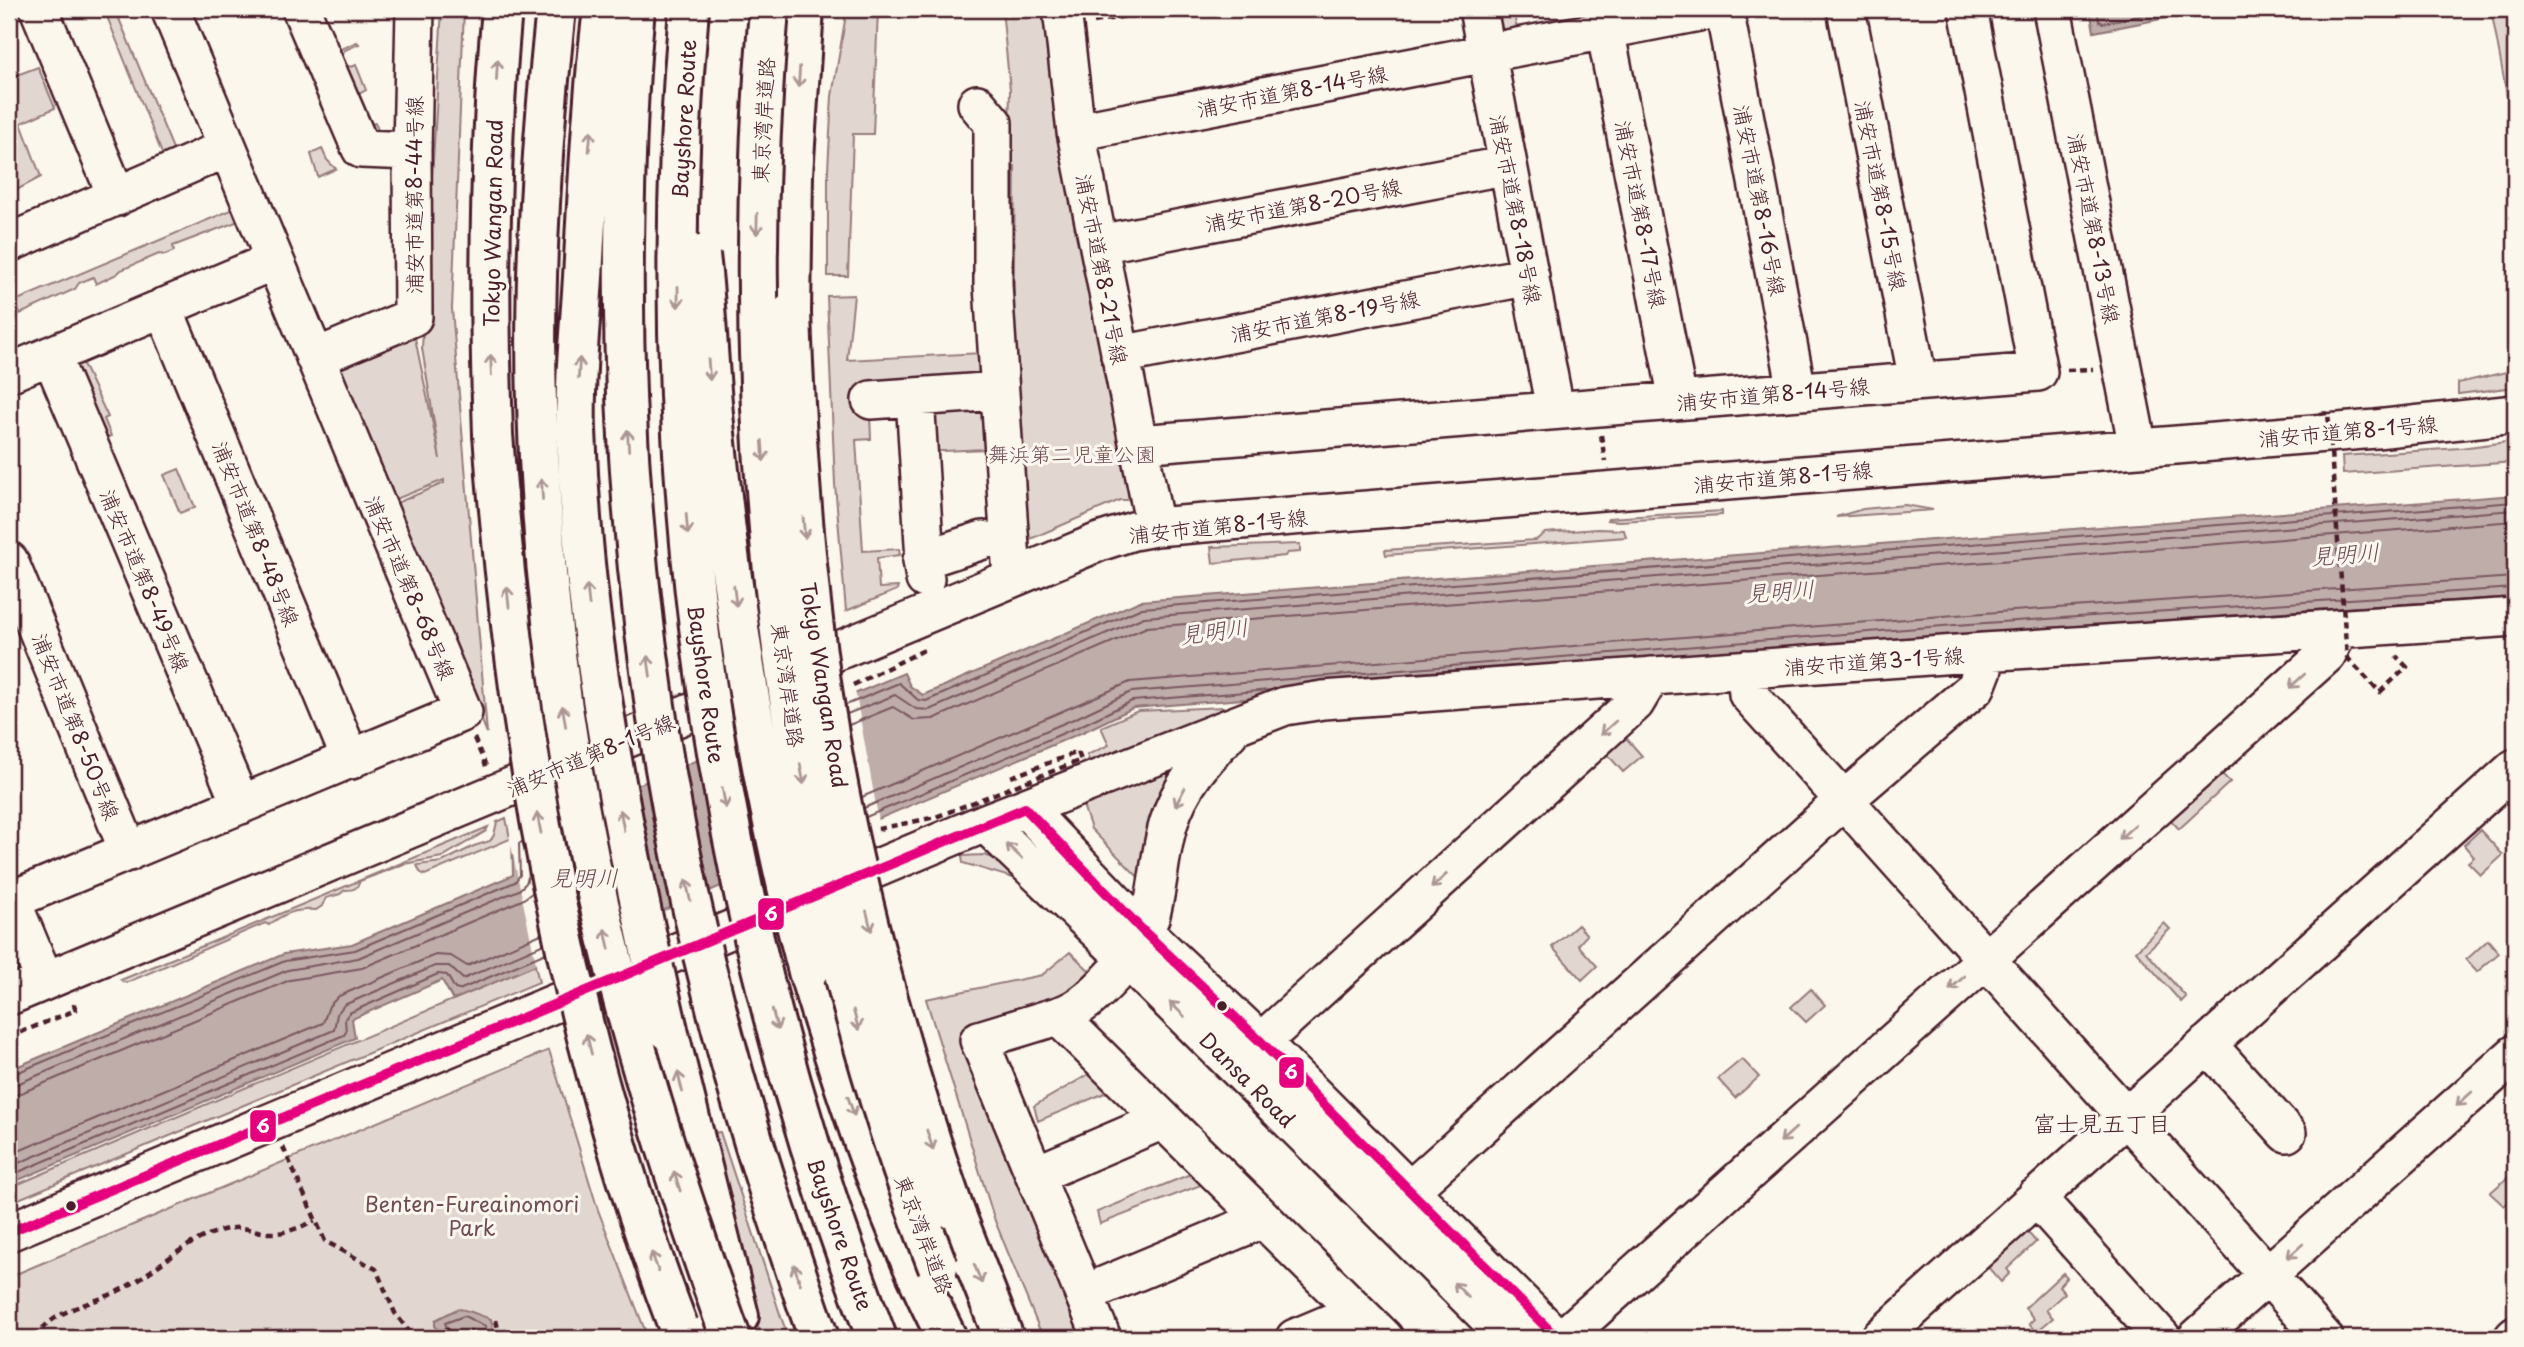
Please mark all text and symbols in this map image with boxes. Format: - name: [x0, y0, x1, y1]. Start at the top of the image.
- street label: Bayshore Route: [663, 38, 703, 200]
- street label: 東京湾岸道路: [743, 56, 781, 184]
- street label: 浦安市道第8-14号線: [1194, 56, 1390, 124]
- one-way arrow: [491, 60, 504, 82]
- one-way arrow: [792, 65, 805, 88]
- street label: 浦安市道第8-44号線: [397, 96, 429, 294]
- street label: 浦安市道第8-15号線: [1848, 97, 1916, 293]
- street label: 浦安市道第8-16号線: [1727, 102, 1795, 298]
- street label: 浦安市道第8-18号線: [1483, 111, 1551, 307]
- street label: 浦安市道第8-17号線: [1608, 117, 1676, 311]
- street label: Tokyo Wangan Road: [474, 119, 510, 327]
- one-way arrow: [584, 130, 597, 152]
- street label: 浦安市道第8-13号線: [2061, 130, 2129, 326]
- street label: 浦安市道第8-20号線: [1202, 169, 1404, 239]
- street label: 浦安市道第8-21号線: [1069, 171, 1137, 367]
- one-way arrow: [751, 212, 764, 235]
- street label: 浦安市道第8-19号線: [1228, 281, 1422, 349]
- one-way arrow: [671, 285, 685, 308]
- one-way arrow: [484, 354, 497, 377]
- one-way arrow: [572, 357, 585, 380]
- one-way arrow: [703, 358, 716, 381]
- street label: 浦安市道第8-14号線: [1675, 369, 1871, 417]
- street label: 浦安市道第8-1号線: [2257, 406, 2439, 454]
- one-way arrow: [621, 429, 634, 452]
- street label: 浦安市道第8-48号線: [205, 436, 309, 630]
- park label: 舞浜第二児童公園: [988, 437, 1156, 469]
- one-way arrow: [757, 439, 770, 462]
- street label: 浦安市道第8-1号線: [1692, 452, 1874, 500]
- one-way arrow: [535, 478, 548, 501]
- street label: 浦安市道第8-49号線: [93, 483, 199, 677]
- street label: 浦安市道第8-68号線: [358, 490, 464, 684]
- street label: 浦安市道第8-1号線: [1127, 500, 1309, 550]
- one-way arrow: [681, 513, 694, 535]
- one-way arrow: [798, 516, 811, 539]
- water label: 見明川: [2309, 533, 2381, 573]
- water label: 見明川: [1744, 570, 1816, 610]
- street label: Tokyo Wangan Road: [793, 580, 857, 790]
- one-way arrow: [581, 584, 594, 607]
- one-way arrow: [729, 584, 742, 607]
- one-way arrow: [501, 586, 514, 609]
- street label: Bayshore Route: [680, 603, 734, 765]
- water label: 見明川: [1178, 608, 1250, 652]
- street label: 東京湾岸道路: [764, 620, 814, 750]
- street label: 浦安市道第8-50号線: [25, 628, 129, 824]
- street label: 浦安市道第3-1号線: [1783, 638, 1965, 682]
- one-way arrow: [642, 655, 655, 678]
- one-way arrow: [2289, 672, 2306, 689]
- street label: 浦安市道第8-1号線: [501, 704, 679, 804]
- one-way arrow: [558, 705, 571, 728]
- one-way arrow: [1600, 719, 1617, 736]
- one-way arrow: [796, 762, 809, 785]
- one-way arrow: [718, 786, 731, 809]
- one-way arrow: [1173, 786, 1186, 807]
- one-way arrow: [615, 809, 628, 832]
- one-way arrow: [532, 812, 545, 834]
- one-way arrow: [2118, 824, 2136, 840]
- one-way arrow: [1005, 843, 1023, 859]
- water label: 見明川: [550, 859, 619, 894]
- one-way arrow: [1431, 872, 1449, 888]
- one-way arrow: [680, 879, 694, 902]
- line badge: 6: [757, 897, 785, 931]
- text: 6: [764, 899, 778, 927]
- one-way arrow: [862, 909, 876, 932]
- one-way arrow: [600, 928, 614, 951]
- one-way arrow: [1948, 975, 1966, 991]
- unlabelled marker: [1215, 999, 1229, 1013]
- one-way arrow: [1169, 1001, 1186, 1018]
- one-way arrow: [769, 1009, 782, 1031]
- one-way arrow: [850, 1009, 863, 1031]
- street label: Dansa Road: [1193, 1024, 1303, 1134]
- one-way arrow: [582, 1034, 595, 1056]
- line badge: 6: [1278, 1056, 1305, 1089]
- text: 6: [1284, 1057, 1298, 1085]
- one-way arrow: [673, 1071, 687, 1094]
- one-way arrow: [2456, 1091, 2474, 1107]
- one-way arrow: [846, 1095, 858, 1117]
- district label: 富士見五丁目: [2033, 1105, 2171, 1140]
- line badge: 6: [249, 1109, 277, 1143]
- text: 6: [256, 1111, 270, 1139]
- one-way arrow: [1779, 1127, 1797, 1143]
- one-way arrow: [924, 1129, 937, 1151]
- street label: Bayshore Route: [800, 1153, 882, 1315]
- street label: 東京湾岸道路: [887, 1169, 963, 1299]
- one-way arrow: [669, 1171, 682, 1193]
- park label: Benten-Fureainomori Park: [365, 1187, 579, 1243]
- unlabelled marker: [64, 1199, 78, 1213]
- one-way arrow: [2286, 1243, 2304, 1259]
- one-way arrow: [648, 1252, 660, 1274]
- one-way arrow: [790, 1263, 802, 1285]
- one-way arrow: [972, 1263, 985, 1285]
- one-way arrow: [1452, 1282, 1469, 1299]

